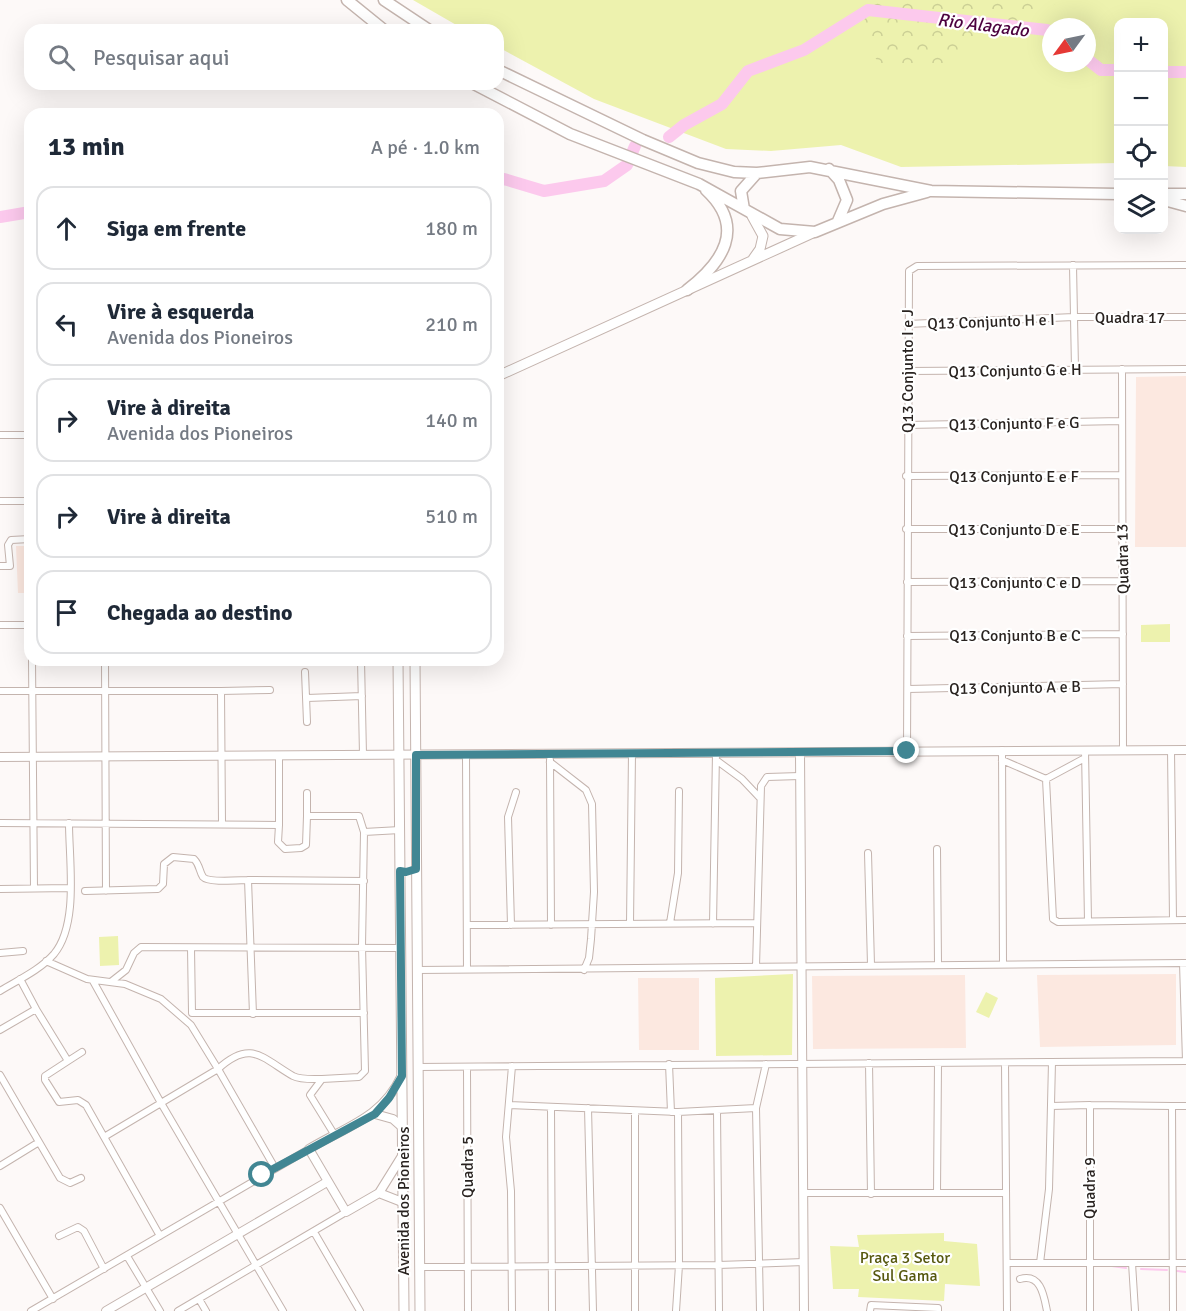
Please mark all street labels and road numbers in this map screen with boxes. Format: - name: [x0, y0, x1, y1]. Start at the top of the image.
- street label: Quadra 17: [1095, 308, 1165, 328]
- street label: Q13 Conjunto I e J: [898, 309, 918, 433]
- street label: Q13 Conjunto H e I: [927, 310, 1055, 334]
- street label: Q13 Conjunto G e H: [948, 360, 1082, 382]
- street label: Q13 Conjunto F e G: [948, 413, 1080, 435]
- street label: Q13 Conjunto E e F: [949, 467, 1079, 487]
- street label: Q13 Conjunto D e E: [948, 520, 1080, 540]
- street label: Quadra 13: [1112, 524, 1134, 594]
- street label: Q13 Conjunto C e D: [949, 573, 1081, 593]
- street label: Q13 Conjunto B e C: [949, 626, 1081, 646]
- street label: Q13 Conjunto A e B: [949, 677, 1081, 699]
- street label: Avenida dos Pioneiros: [394, 1127, 414, 1275]
- street label: Quadra 5: [458, 1136, 478, 1198]
- street label: Quadra 9: [1080, 1157, 1100, 1219]

